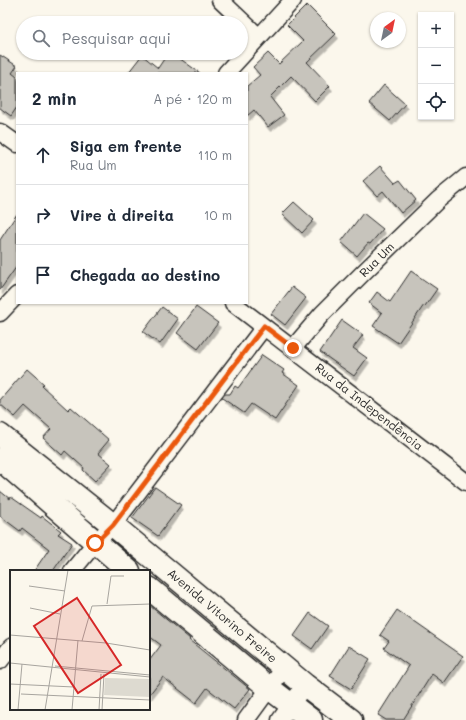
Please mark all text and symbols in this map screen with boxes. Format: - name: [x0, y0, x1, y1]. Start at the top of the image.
- north arrow: [370, 12, 406, 48]
- map controls: [418, 12, 454, 120]
- button: +: [418, 12, 454, 48]
- search box: [16, 16, 248, 60]
- icon: search: [30, 27, 52, 49]
- text: Pesquisar aqui: [62, 28, 171, 48]
- button: −: [418, 48, 454, 84]
- button: locate: [418, 84, 454, 120]
- text: 2 min: [32, 87, 77, 109]
- text: A pé · 120 m: [153, 90, 232, 107]
- text: Siga em frente: [70, 136, 182, 156]
- icon: ahead: [32, 144, 54, 166]
- text: 110 m: [198, 146, 232, 163]
- text: Rua Um: [70, 156, 117, 173]
- icon: right: [32, 204, 54, 226]
- text: Vire à direita: [70, 205, 174, 225]
- text: 10 m: [204, 206, 232, 223]
- street label: Rua Um: [355, 238, 397, 280]
- icon: arrive: [32, 264, 54, 286]
- text: Chegada ao destino: [70, 265, 220, 285]
- route end: [284, 339, 302, 357]
- street label: Rua da Independência: [312, 359, 427, 453]
- route start: [86, 534, 104, 552]
- street label: Avenida Vitorino Freire: [164, 565, 281, 666]
- inset map: [10, 570, 150, 710]

